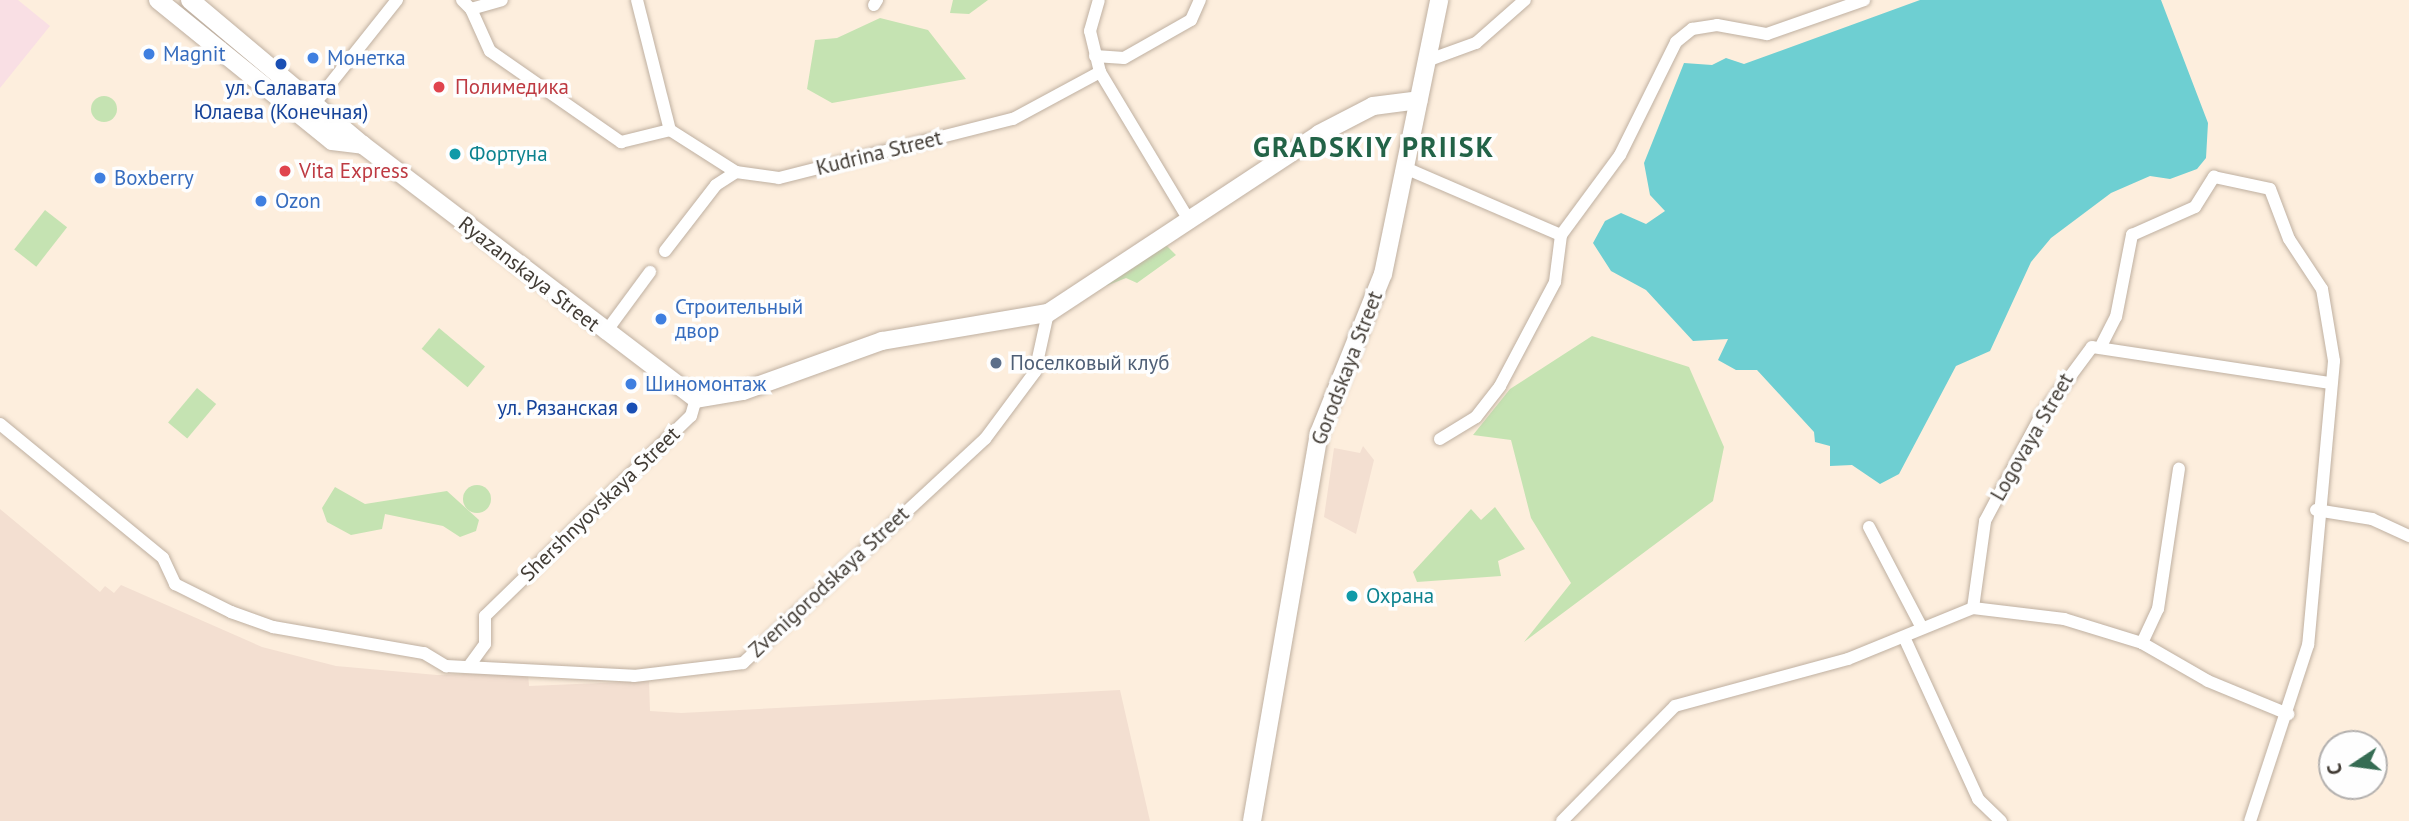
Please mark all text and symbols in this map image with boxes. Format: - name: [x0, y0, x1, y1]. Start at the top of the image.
- place label: Magnit: [163, 41, 226, 67]
- place label: Монетка: [327, 45, 406, 71]
- marker: Magnit: [141, 46, 157, 62]
- marker: Монетка: [305, 50, 321, 66]
- marker: ул. Салавата Юлаева (Конечная): [273, 56, 289, 72]
- place label: Полимедика: [455, 74, 569, 100]
- place label: ул. Салавата Юлаева (Конечная): [194, 75, 368, 125]
- marker: Полимедика: [429, 77, 449, 97]
- street label: Kudrina Street: [813, 125, 945, 181]
- district label: GRADSKIY PRIISK: [1254, 130, 1494, 164]
- place label: Фортуна: [469, 141, 548, 167]
- marker: Фортуна: [447, 146, 463, 162]
- place label: Vita Express: [299, 158, 409, 184]
- marker: Vita Express: [277, 163, 293, 179]
- place label: Boxberry: [114, 165, 194, 191]
- marker: Boxberry: [92, 170, 108, 186]
- place label: Ozon: [275, 188, 321, 214]
- marker: Ozon: [253, 193, 269, 209]
- street label: Ryazanskaya Street: [453, 211, 605, 337]
- street label: Gorodskaya Street: [1306, 288, 1388, 448]
- place label: Строительный двор: [675, 294, 803, 344]
- marker: Строительный двор: [653, 311, 669, 327]
- place label: Поселковый клуб: [1010, 350, 1170, 376]
- marker: Поселковый клуб: [988, 355, 1004, 371]
- street label: Logovaya Street: [1985, 369, 2079, 505]
- place label: Шиномонтаж: [645, 371, 766, 397]
- marker: Шиномонтаж: [623, 376, 639, 392]
- place label: ул. Рязанская: [496, 395, 618, 421]
- marker: ул. Рязанская: [624, 400, 640, 416]
- street label: Shershnyovskaya Street: [515, 421, 685, 587]
- street label: Zvenigorodskaya Street: [744, 501, 914, 663]
- place label: Охрана: [1366, 583, 1434, 609]
- marker: Охрана: [1344, 588, 1360, 604]
- north arrow: [2318, 730, 2388, 800]
- text: С: [2322, 761, 2347, 777]

